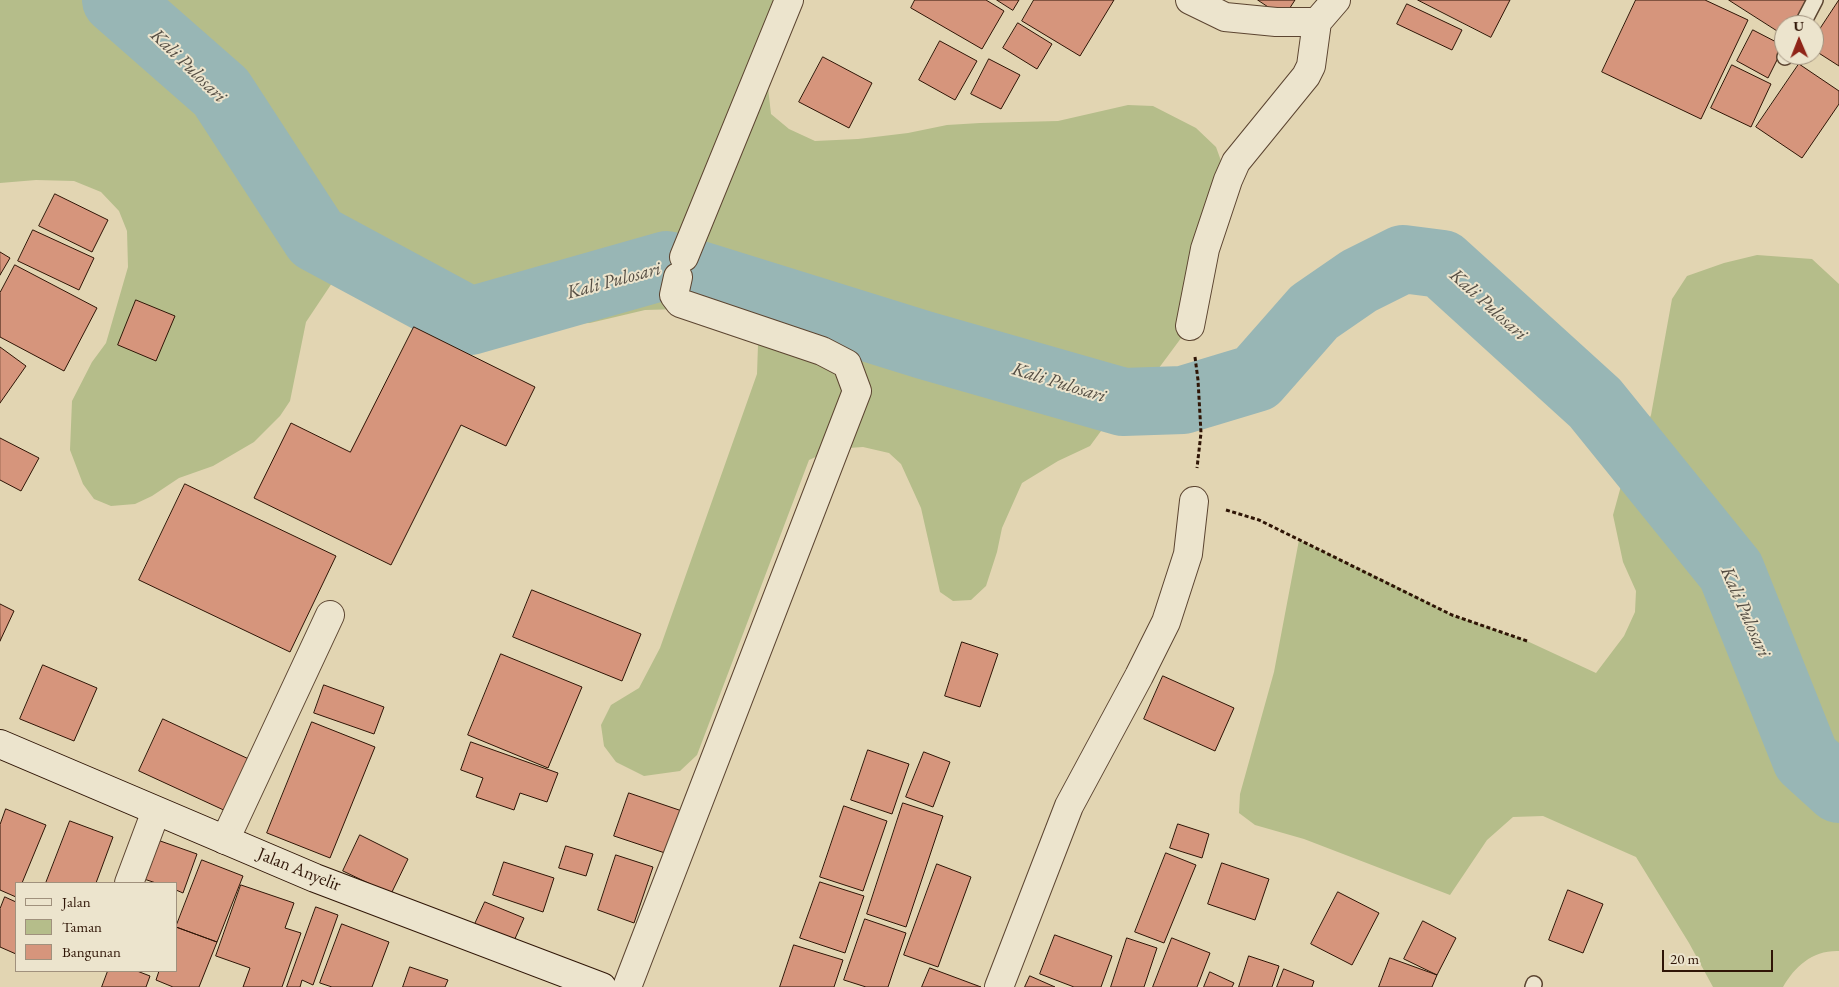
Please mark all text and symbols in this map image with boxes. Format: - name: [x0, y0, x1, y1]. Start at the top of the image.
- north arrow: [1774, 15, 1824, 65]
- text: U: [1793, 17, 1804, 35]
- water label: Kali Pulosari: [145, 24, 231, 108]
- water label: Kali Pulosari: [564, 257, 664, 305]
- water label: Kali Pulosari: [1444, 264, 1532, 346]
- water label: Kali Pulosari: [1009, 358, 1109, 408]
- water label: Kali Pulosari: [1715, 563, 1775, 661]
- street label: Jalan Anyelir: [254, 843, 344, 897]
- legend: [15, 882, 178, 972]
- text: Jalan: [62, 892, 91, 911]
- text: Taman: [62, 917, 102, 936]
- scale bar: [1664, 940, 1775, 972]
- text: Bangunan: [62, 942, 121, 961]
- text: 20 m: [1670, 949, 1699, 968]

